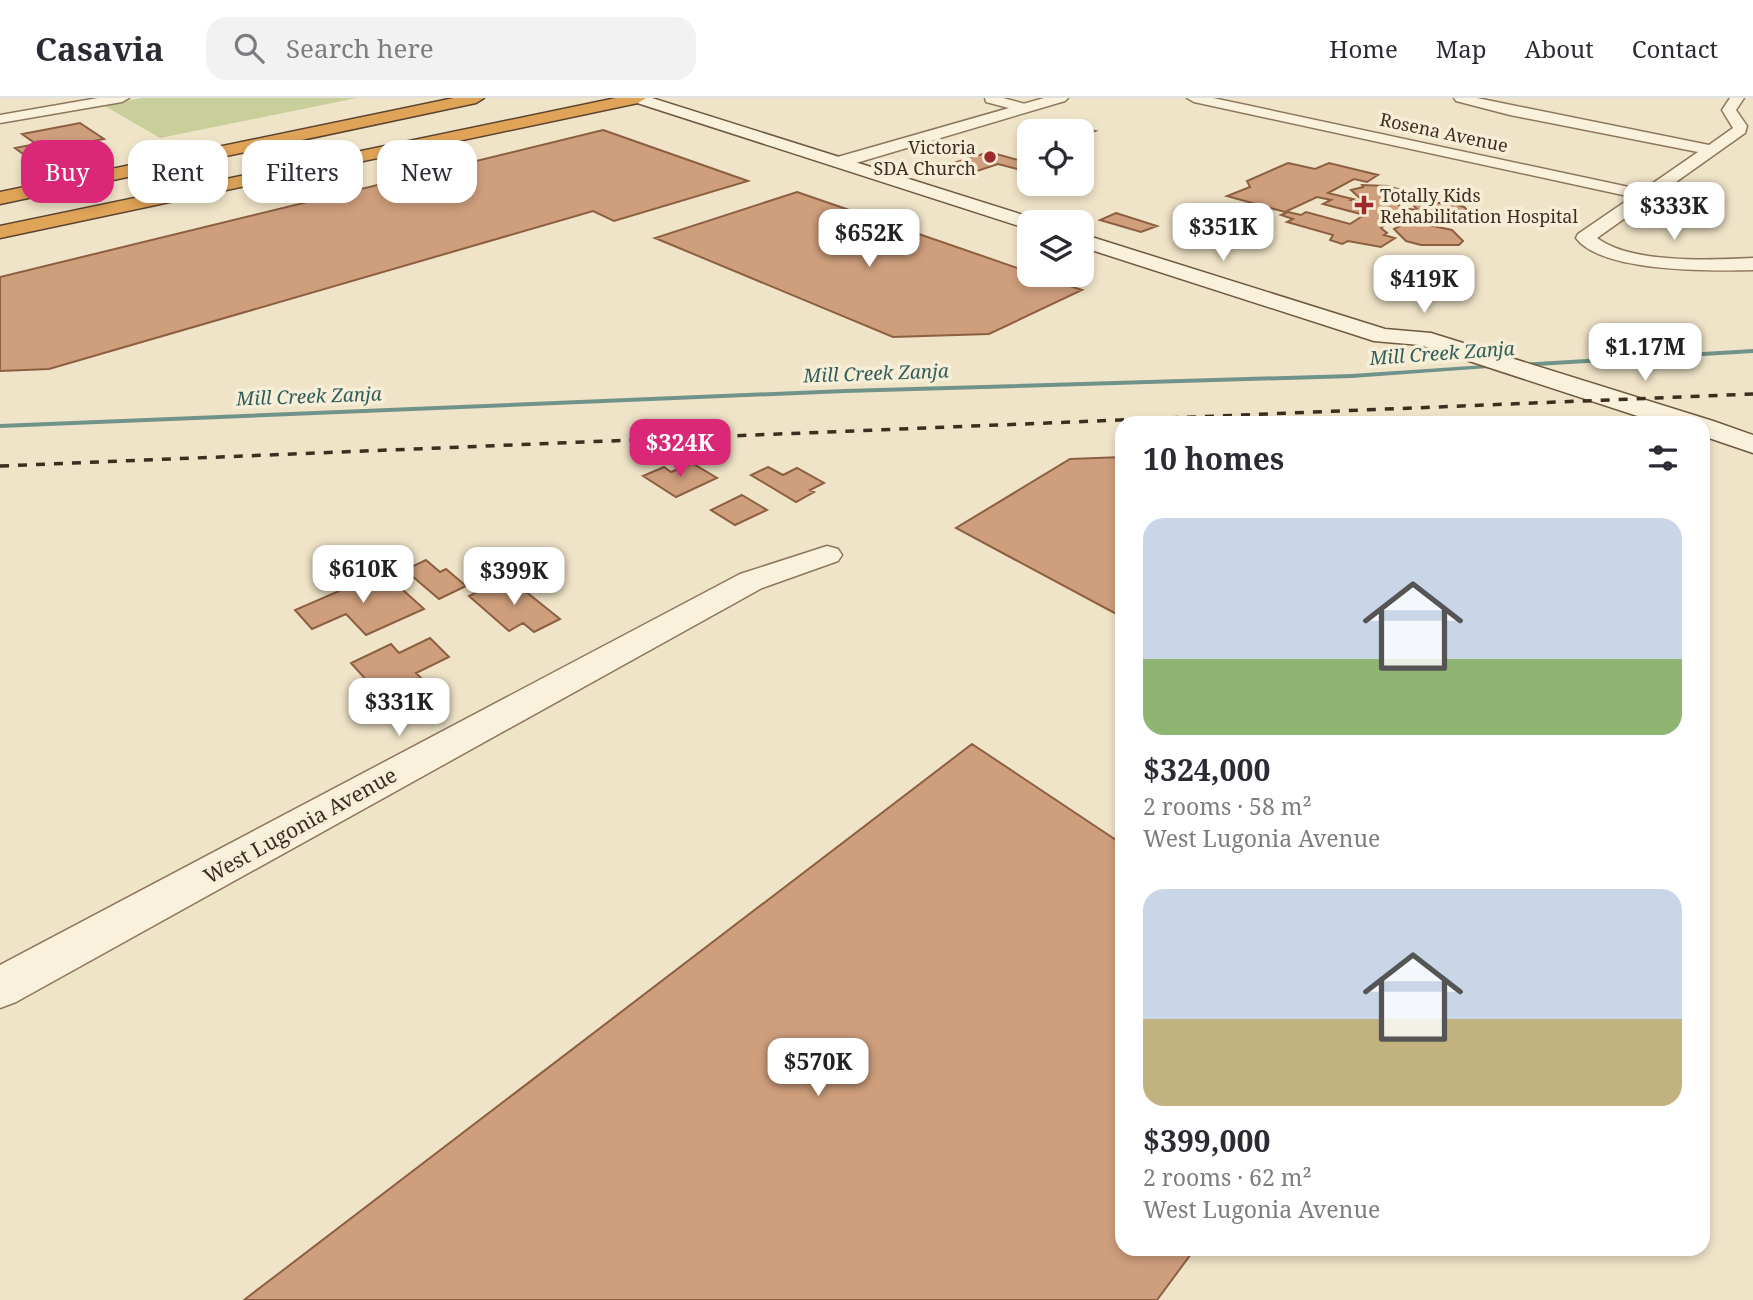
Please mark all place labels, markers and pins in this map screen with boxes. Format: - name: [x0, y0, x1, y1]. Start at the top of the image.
- place label: Victoria SDA Church: [873, 135, 976, 180]
- marker: Victoria SDA Church: [982, 149, 998, 165]
- place label: Totally Kids Rehabilitation Hospital: [1380, 183, 1578, 228]
- pin: $333K: [1625, 183, 1723, 242]
- marker: Totally Kids Rehabilitation Hospital: [1354, 195, 1374, 215]
- pin: $351K: [1174, 204, 1272, 263]
- pin: $652K: [820, 209, 918, 269]
- pin: $419K: [1375, 256, 1473, 315]
- pin: $1.17M: [1588, 324, 1702, 383]
- pin: $324K: [631, 420, 729, 479]
- pin: $610K: [314, 546, 412, 605]
- pin: $399K: [465, 547, 563, 607]
- pin: $331K: [350, 678, 448, 738]
- pin: $570K: [769, 1038, 867, 1098]

